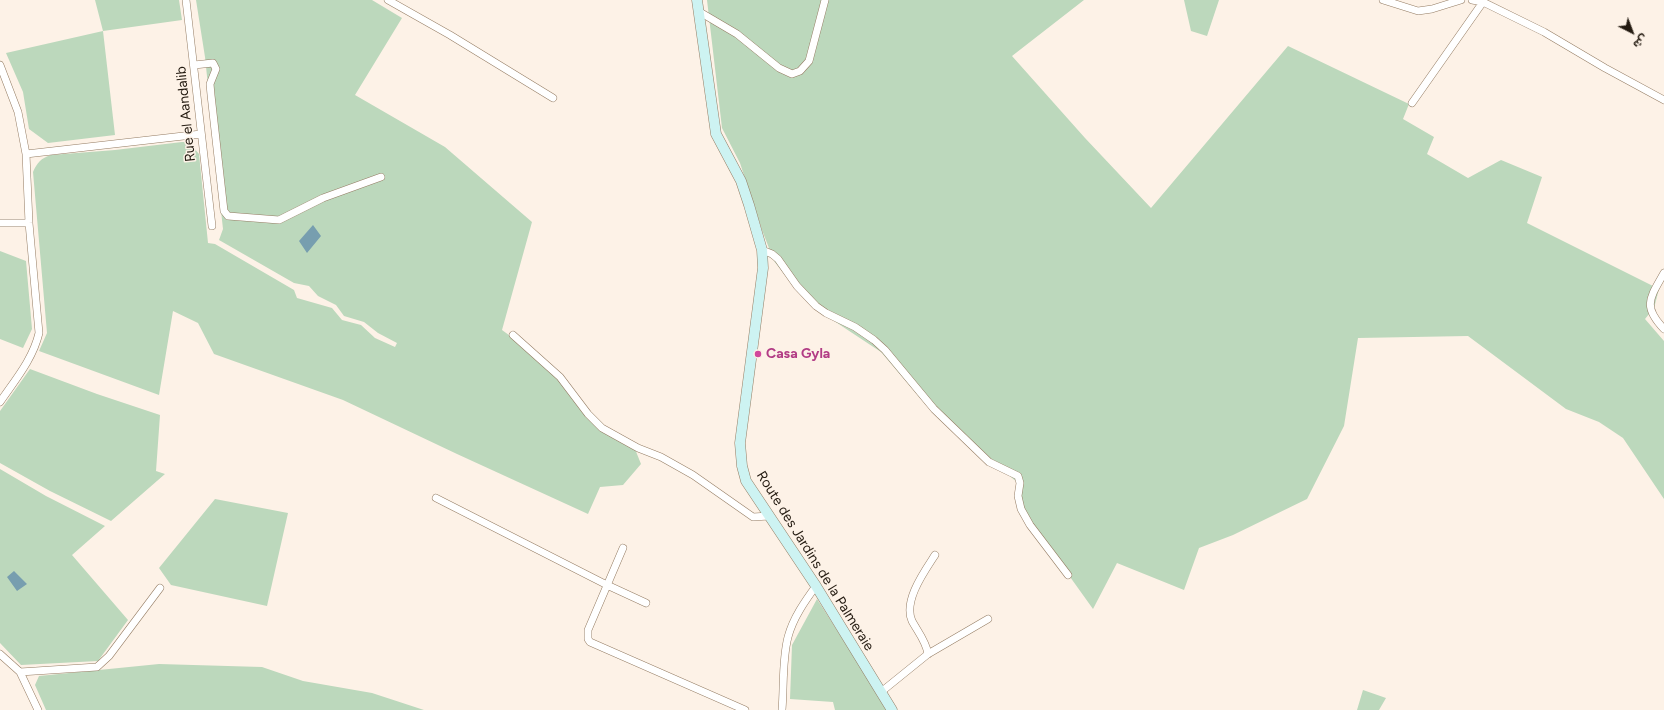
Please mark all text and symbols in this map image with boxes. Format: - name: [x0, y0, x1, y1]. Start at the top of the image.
- north arrow: [1612, 12, 1652, 52]
- text: ش: [1630, 31, 1650, 51]
- street label: Rue el Aandalib: [173, 65, 199, 163]
- place label: Casa Gyla: [766, 346, 830, 362]
- marker: Casa Gyla: [753, 349, 763, 359]
- street label: Route des Jardins de la Palmeraie: [753, 468, 877, 654]

